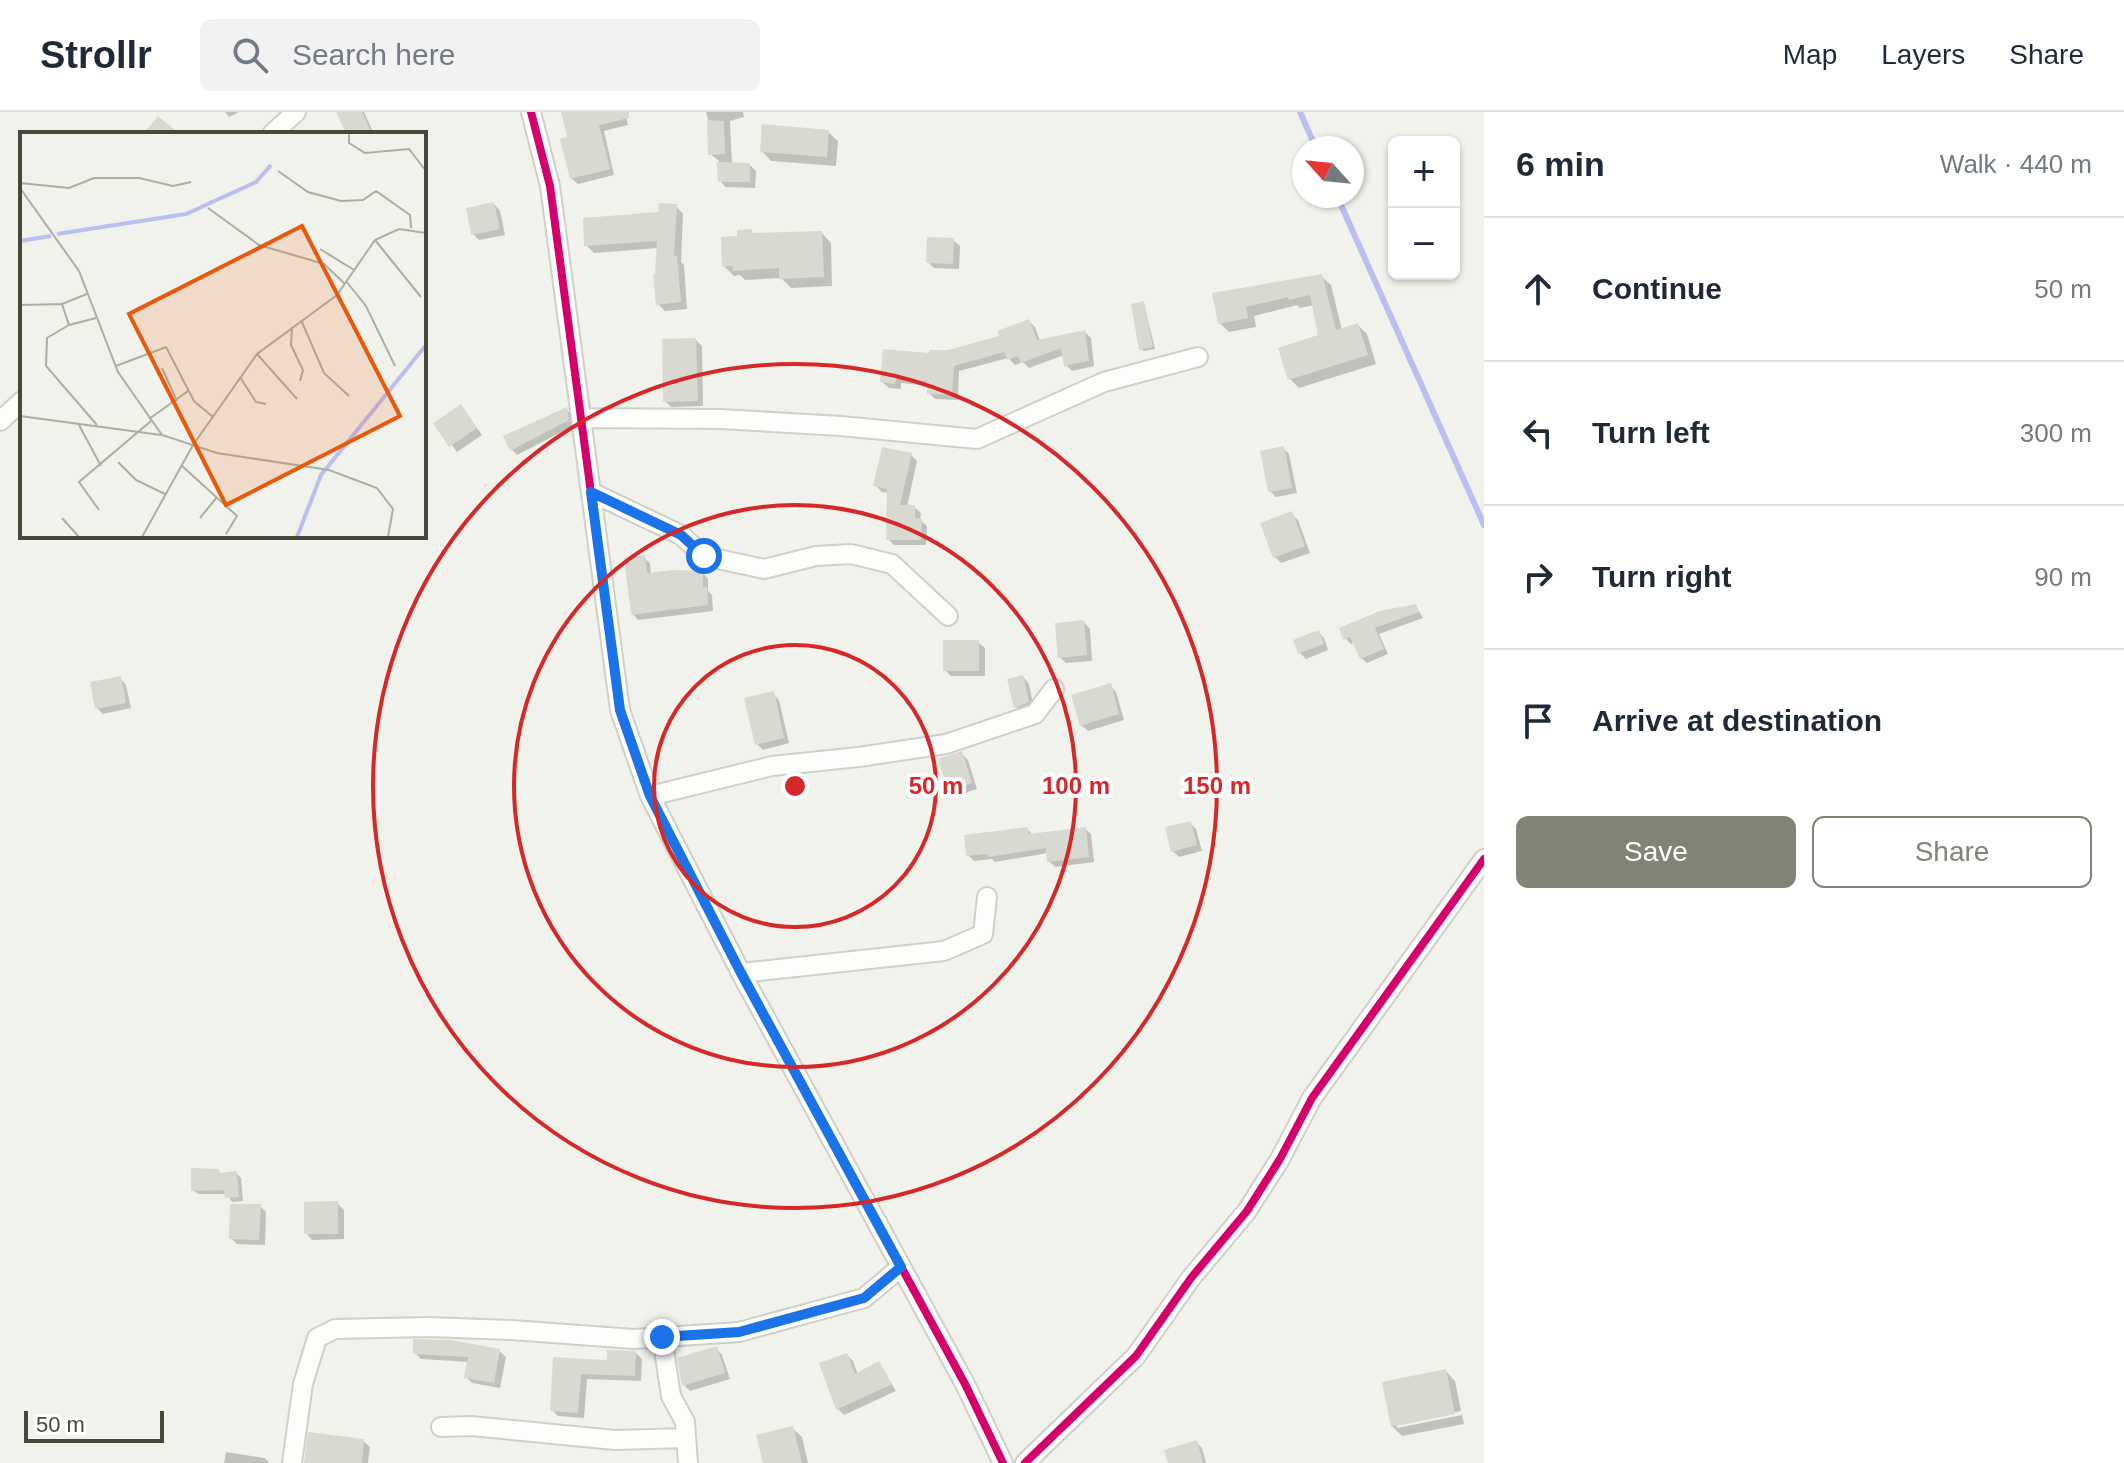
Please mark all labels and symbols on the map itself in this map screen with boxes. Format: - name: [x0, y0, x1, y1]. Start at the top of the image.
- inset map: [20, 132, 426, 538]
- north arrow: [1292, 136, 1364, 208]
- route start: [686, 538, 722, 574]
- centre of rings: [781, 772, 809, 800]
- text: 50 m: [909, 772, 963, 799]
- text: 100 m: [1042, 772, 1110, 799]
- text: 150 m: [1183, 772, 1251, 799]
- route end: [644, 1319, 680, 1355]
- scale bar: [24, 1407, 164, 1443]

